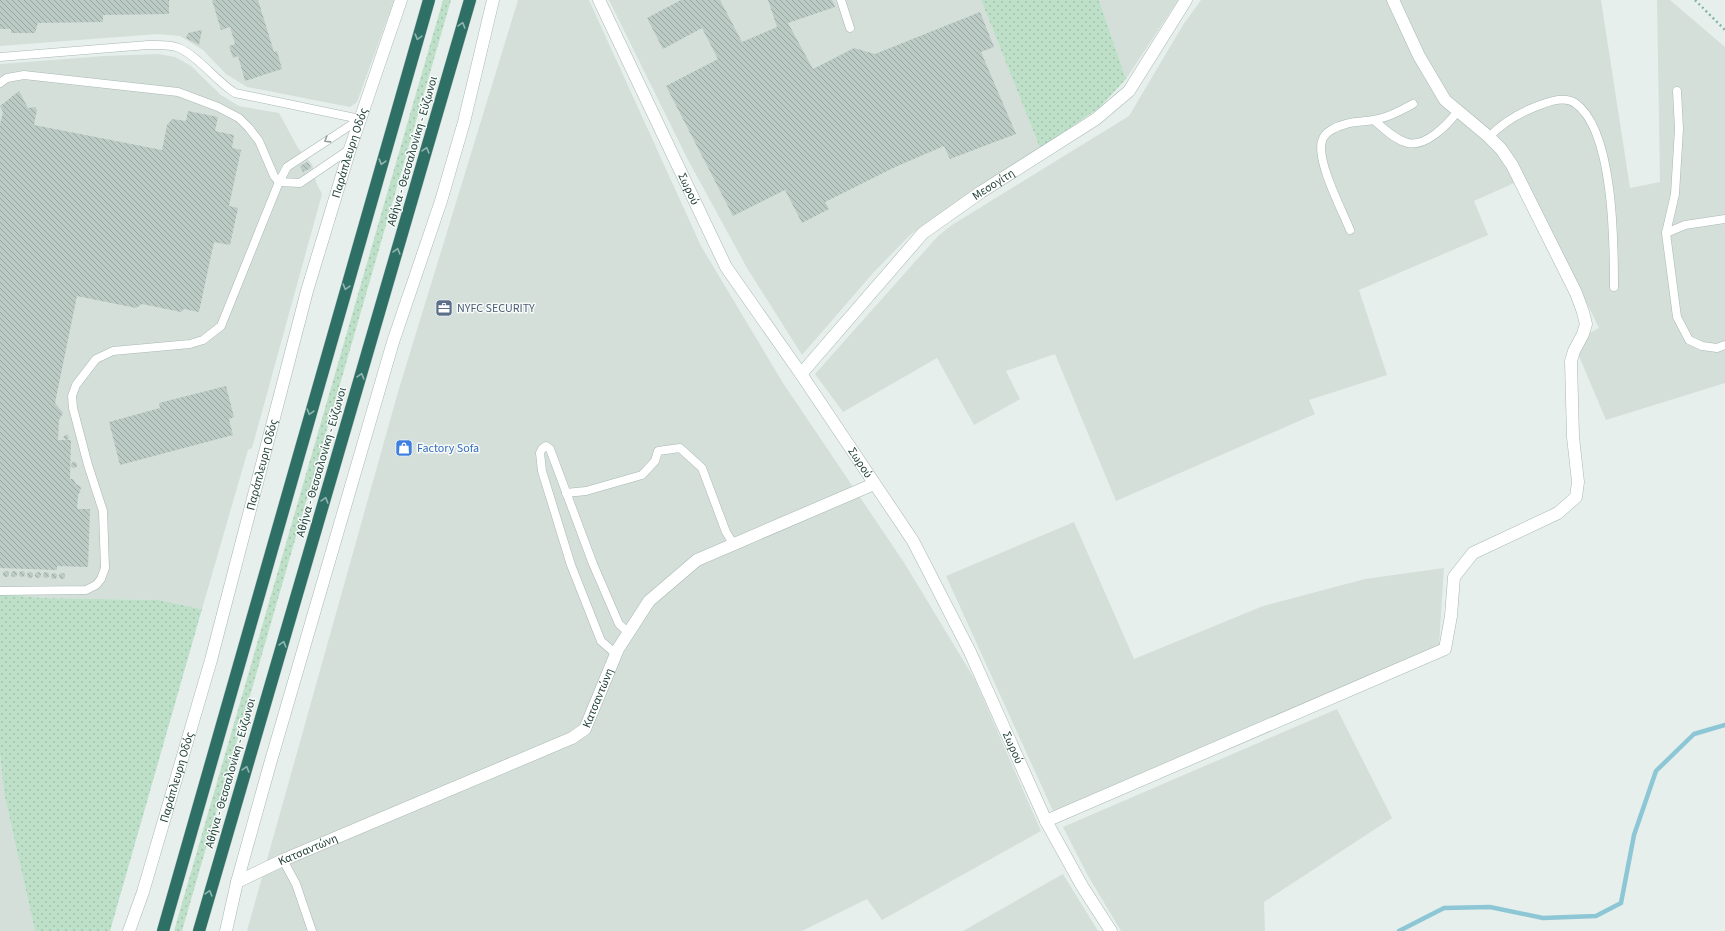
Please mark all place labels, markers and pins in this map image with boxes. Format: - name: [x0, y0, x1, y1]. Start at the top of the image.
- office icon: NYFC SECURITY: [434, 298, 454, 318]
- place label: NYFC SECURITY: [457, 300, 535, 317]
- shop icon: Factory Sofa: [394, 438, 414, 458]
- place label: Factory Sofa: [417, 440, 479, 457]

